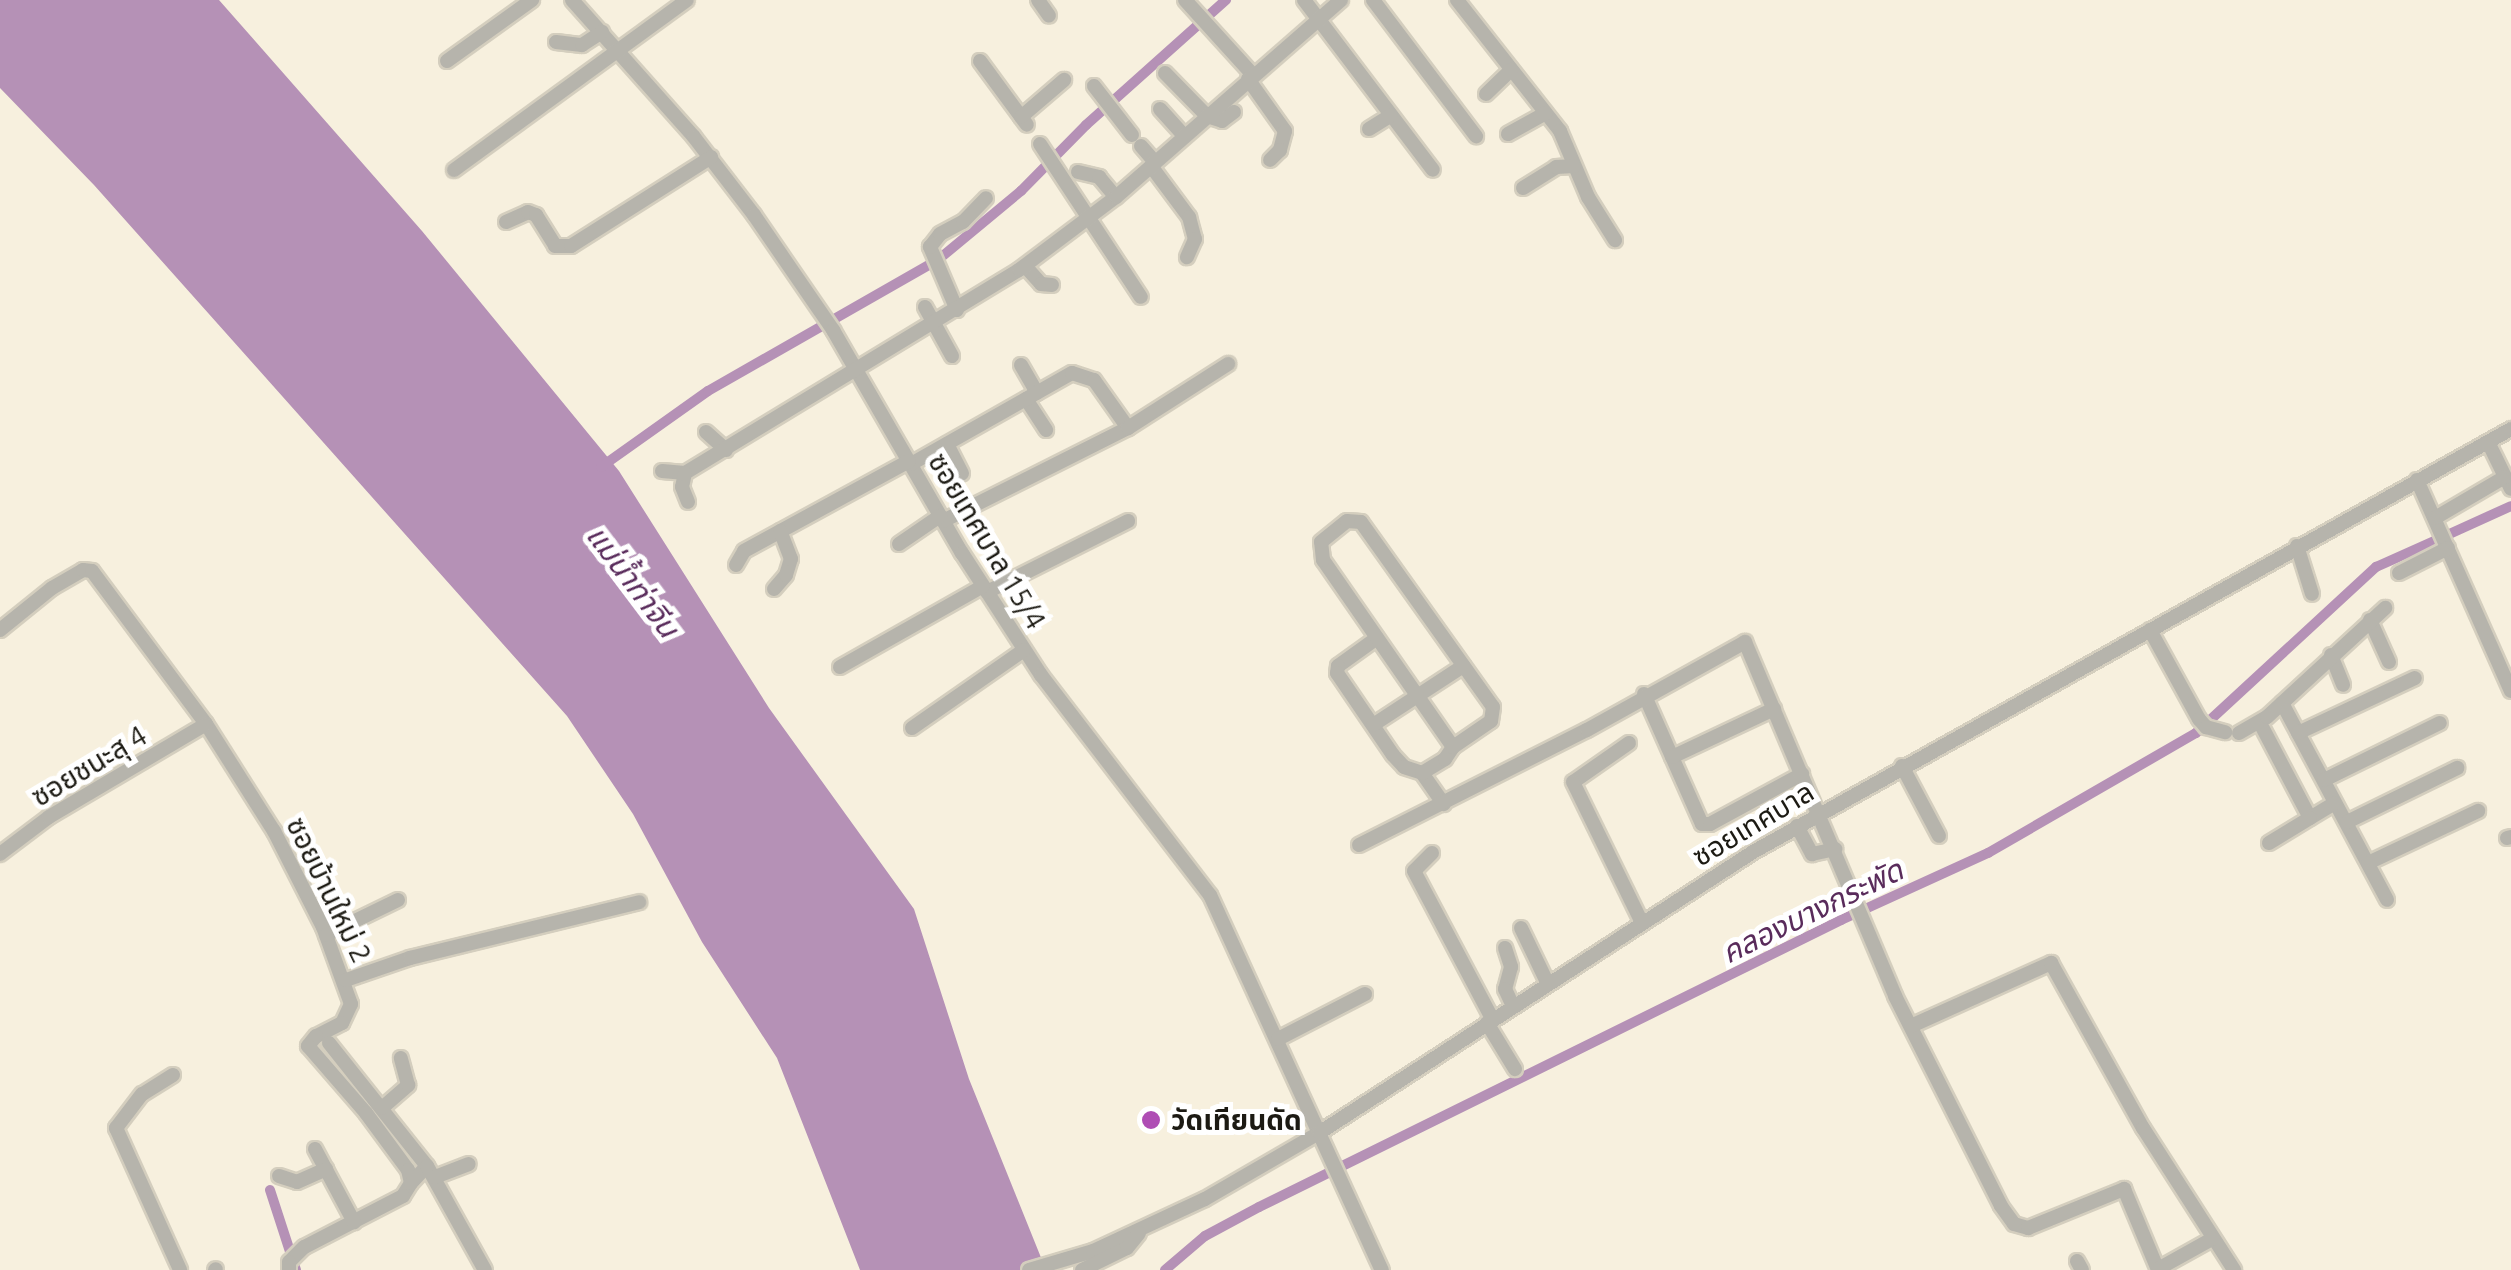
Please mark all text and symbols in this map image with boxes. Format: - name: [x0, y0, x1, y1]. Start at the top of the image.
- street label: ซอยเทศบาล 15/4: [921, 447, 1053, 635]
- water label: แม่น้ำท่าจีน: [579, 518, 687, 644]
- street label: ซอยชนะสุ 4: [25, 719, 153, 813]
- street label: ซอยเทศบาล: [1686, 775, 1820, 873]
- street label: ซอยบ้านใหม่ 2: [279, 812, 379, 968]
- water label: คลองบางกระพัด: [1715, 852, 1909, 970]
- place label: วัดเทียนดัด: [1171, 1103, 1302, 1137]
- marker: วัดเทียนดัด: [1140, 1109, 1162, 1131]

